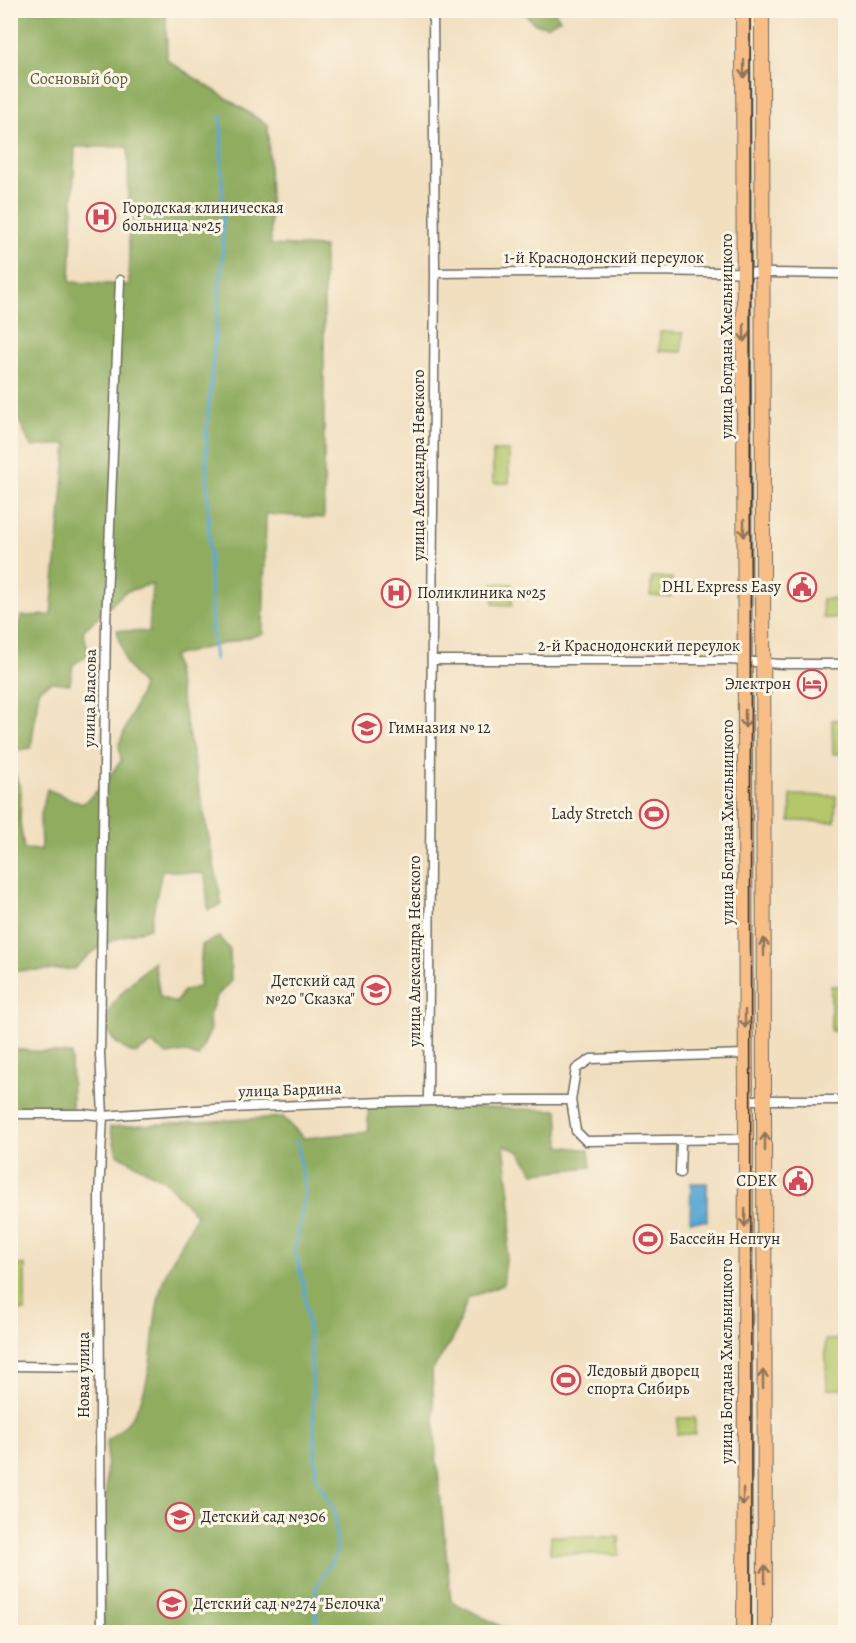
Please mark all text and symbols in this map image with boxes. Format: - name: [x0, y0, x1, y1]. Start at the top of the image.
- one-way arrow: [738, 58, 749, 78]
- park label: Сосновый бор: [30, 68, 128, 90]
- place label: Городская клиническая больница №25: [122, 197, 284, 237]
- hospital icon: Городская клиническая больница №25: [85, 201, 117, 233]
- street label: улица Богдана Хмельницкого: [716, 233, 738, 440]
- street label: 1-й Краснодонский переулок: [504, 247, 704, 269]
- one-way arrow: [738, 322, 750, 342]
- street label: улица Александра Невского: [408, 369, 430, 562]
- one-way arrow: [738, 517, 750, 537]
- public building icon: DHL Express Easy: [786, 571, 818, 603]
- place label: DHL Express Easy: [662, 576, 782, 598]
- hospital icon: Поликлиника №25: [380, 577, 412, 609]
- place label: Поликлиника №25: [417, 582, 546, 604]
- street label: 2-й Краснодонский переулок: [538, 635, 740, 657]
- street label: улица Власова: [78, 648, 102, 749]
- hotel icon: Электрон: [796, 668, 828, 700]
- place label: Электрон: [725, 673, 791, 695]
- one-way arrow: [739, 709, 750, 729]
- school or university icon: Гимназия № 12: [351, 712, 383, 744]
- place label: Гимназия № 12: [388, 717, 491, 739]
- street label: улица Богдана Хмельницкого: [717, 719, 739, 926]
- sports icon: Lady Stretch: [638, 798, 670, 830]
- place label: Lady Stretch: [551, 803, 633, 825]
- street label: улица Александра Невского: [404, 855, 426, 1048]
- one-way arrow: [758, 938, 770, 958]
- place label: Детский сад №20 "Сказка": [265, 970, 355, 1010]
- school or university icon: Детский сад №20 "Сказка": [360, 974, 392, 1006]
- one-way arrow: [739, 1009, 751, 1029]
- street label: улица Бардина: [237, 1077, 343, 1103]
- one-way arrow: [759, 1133, 771, 1153]
- public building icon: CDEK: [782, 1165, 814, 1197]
- place label: CDEK: [736, 1170, 777, 1192]
- one-way arrow: [739, 1208, 751, 1228]
- sports icon: Бассейн Нептун: [632, 1223, 664, 1255]
- place label: Бассейн Нептун: [669, 1228, 780, 1250]
- street label: улица Богдана Хмельницкого: [716, 1258, 738, 1465]
- street label: Новая улица: [73, 1331, 95, 1418]
- place label: Ледовый дворец спорта Сибирь: [587, 1360, 699, 1400]
- sports icon: Ледовый дворец спорта Сибирь: [550, 1364, 582, 1396]
- one-way arrow: [757, 1370, 769, 1390]
- one-way arrow: [737, 1487, 749, 1507]
- school or university icon: Детский сад №306: [164, 1501, 196, 1533]
- place label: Детский сад №306: [201, 1506, 326, 1528]
- one-way arrow: [759, 1565, 770, 1585]
- school or university icon: Детский сад №274 "Белочка": [156, 1588, 188, 1620]
- place label: Детский сад №274 "Белочка": [193, 1593, 384, 1615]

